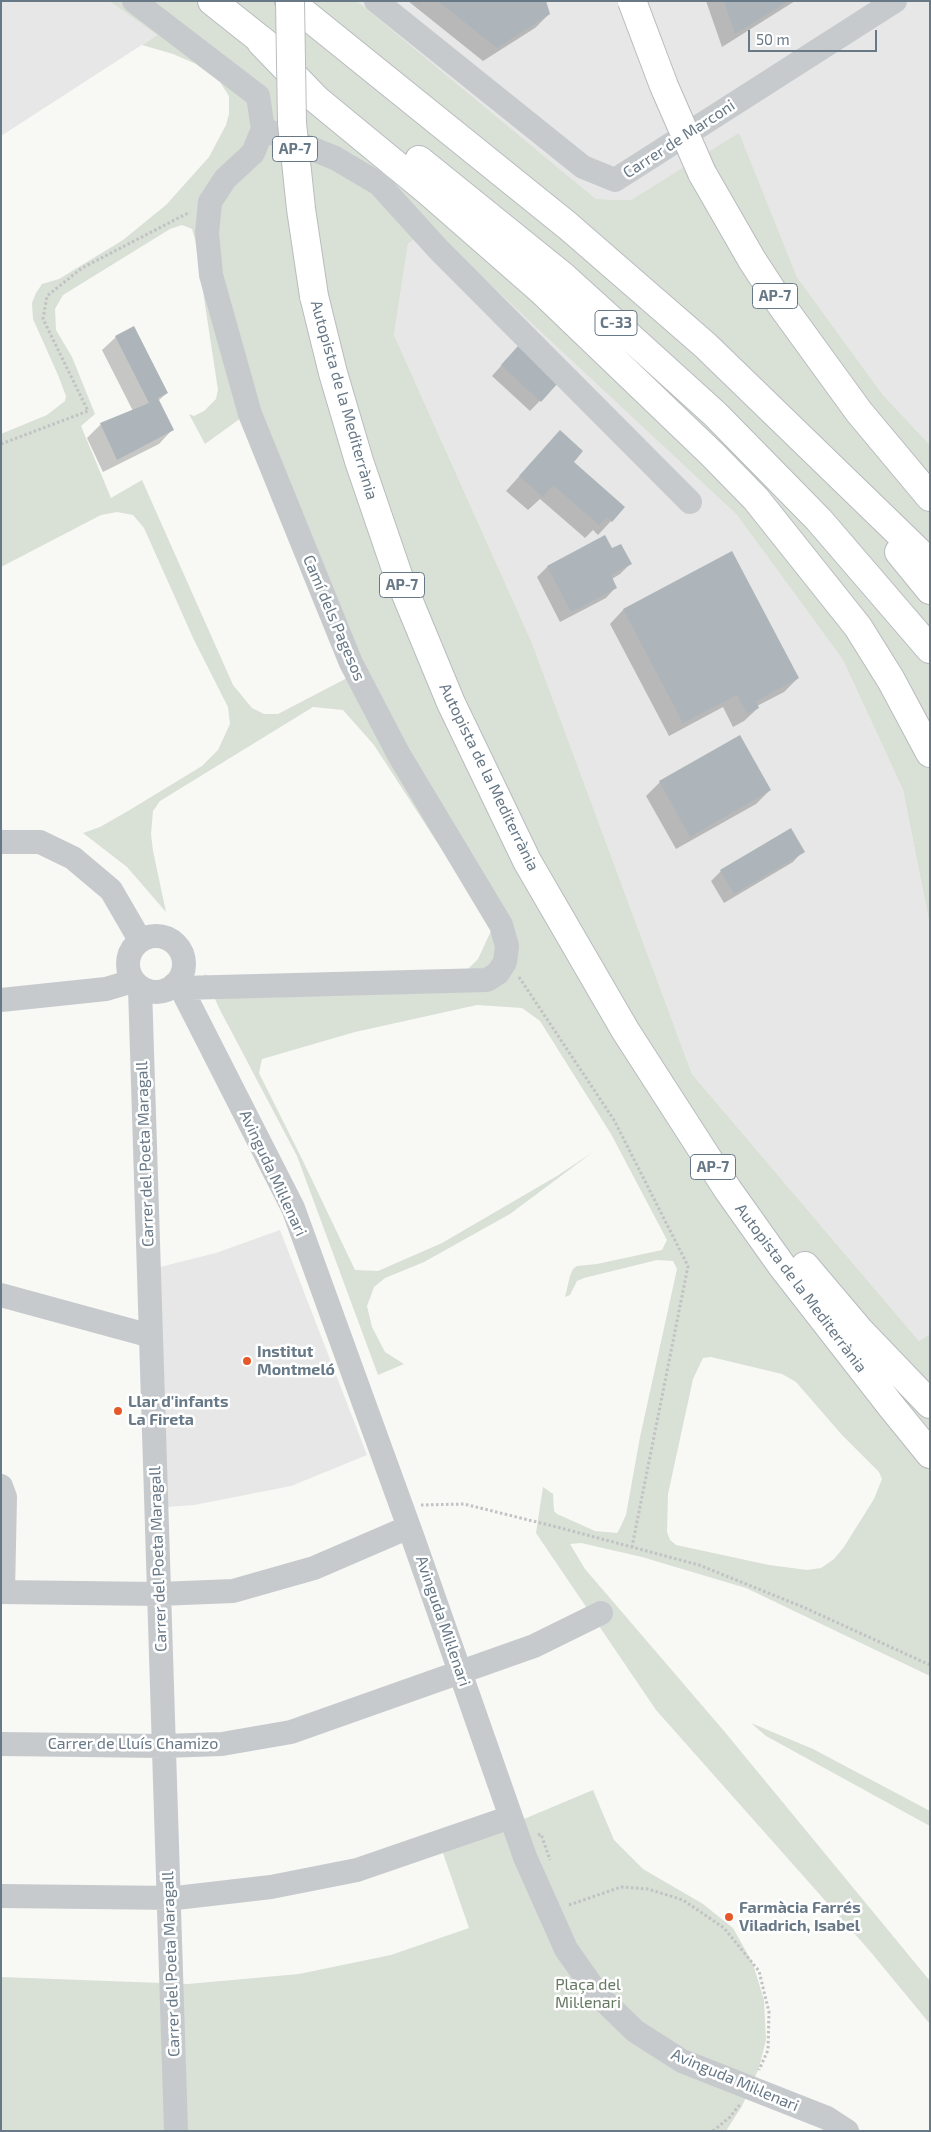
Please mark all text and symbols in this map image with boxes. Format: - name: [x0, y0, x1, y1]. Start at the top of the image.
- scale bar: [751, 20, 880, 52]
- text: 50 m: [756, 30, 790, 48]
- street label: Carrer de Marconi: [619, 96, 739, 182]
- road number: AP-7: [272, 136, 318, 162]
- road number: AP-7: [752, 284, 798, 308]
- street label: Autopista de la Mediterrània: [306, 298, 382, 502]
- road number: C-33: [595, 310, 637, 336]
- street label: Camí dels Pagesos: [299, 552, 369, 684]
- road number: AP-7: [380, 572, 424, 598]
- street label: Autopista de la Mediterrània: [435, 680, 543, 874]
- street label: Carrer del Poeta Maragall: [132, 1061, 158, 1247]
- street label: Avinguda Mil·lenari: [235, 1107, 311, 1239]
- road number: AP-7: [690, 1154, 736, 1180]
- street label: Autopista de la Mediterrània: [731, 1200, 871, 1376]
- place label: Institut Montmeló: [257, 1342, 335, 1380]
- marker: Institut Montmeló: [241, 1355, 253, 1367]
- place label: Llar d'infants La Fireta: [128, 1392, 228, 1430]
- marker: Llar d'infants La Fireta: [112, 1405, 124, 1417]
- street label: Carrer del Poeta Maragall: [145, 1466, 171, 1652]
- street label: Avinguda Mil·lenari: [412, 1553, 474, 1689]
- street label: Carrer de Lluís Chamizo: [48, 1734, 218, 1754]
- street label: Carrer del Poeta Maragall: [158, 1871, 184, 2057]
- place label: Farmàcia Farrés Viladrich, Isabel: [739, 1898, 861, 1936]
- marker: Farmàcia Farrés Viladrich, Isabel: [723, 1911, 735, 1923]
- park label: Plaça del Mil·lenari: [555, 1975, 621, 2013]
- street label: Avinguda Mil·lenari: [668, 2044, 802, 2116]

